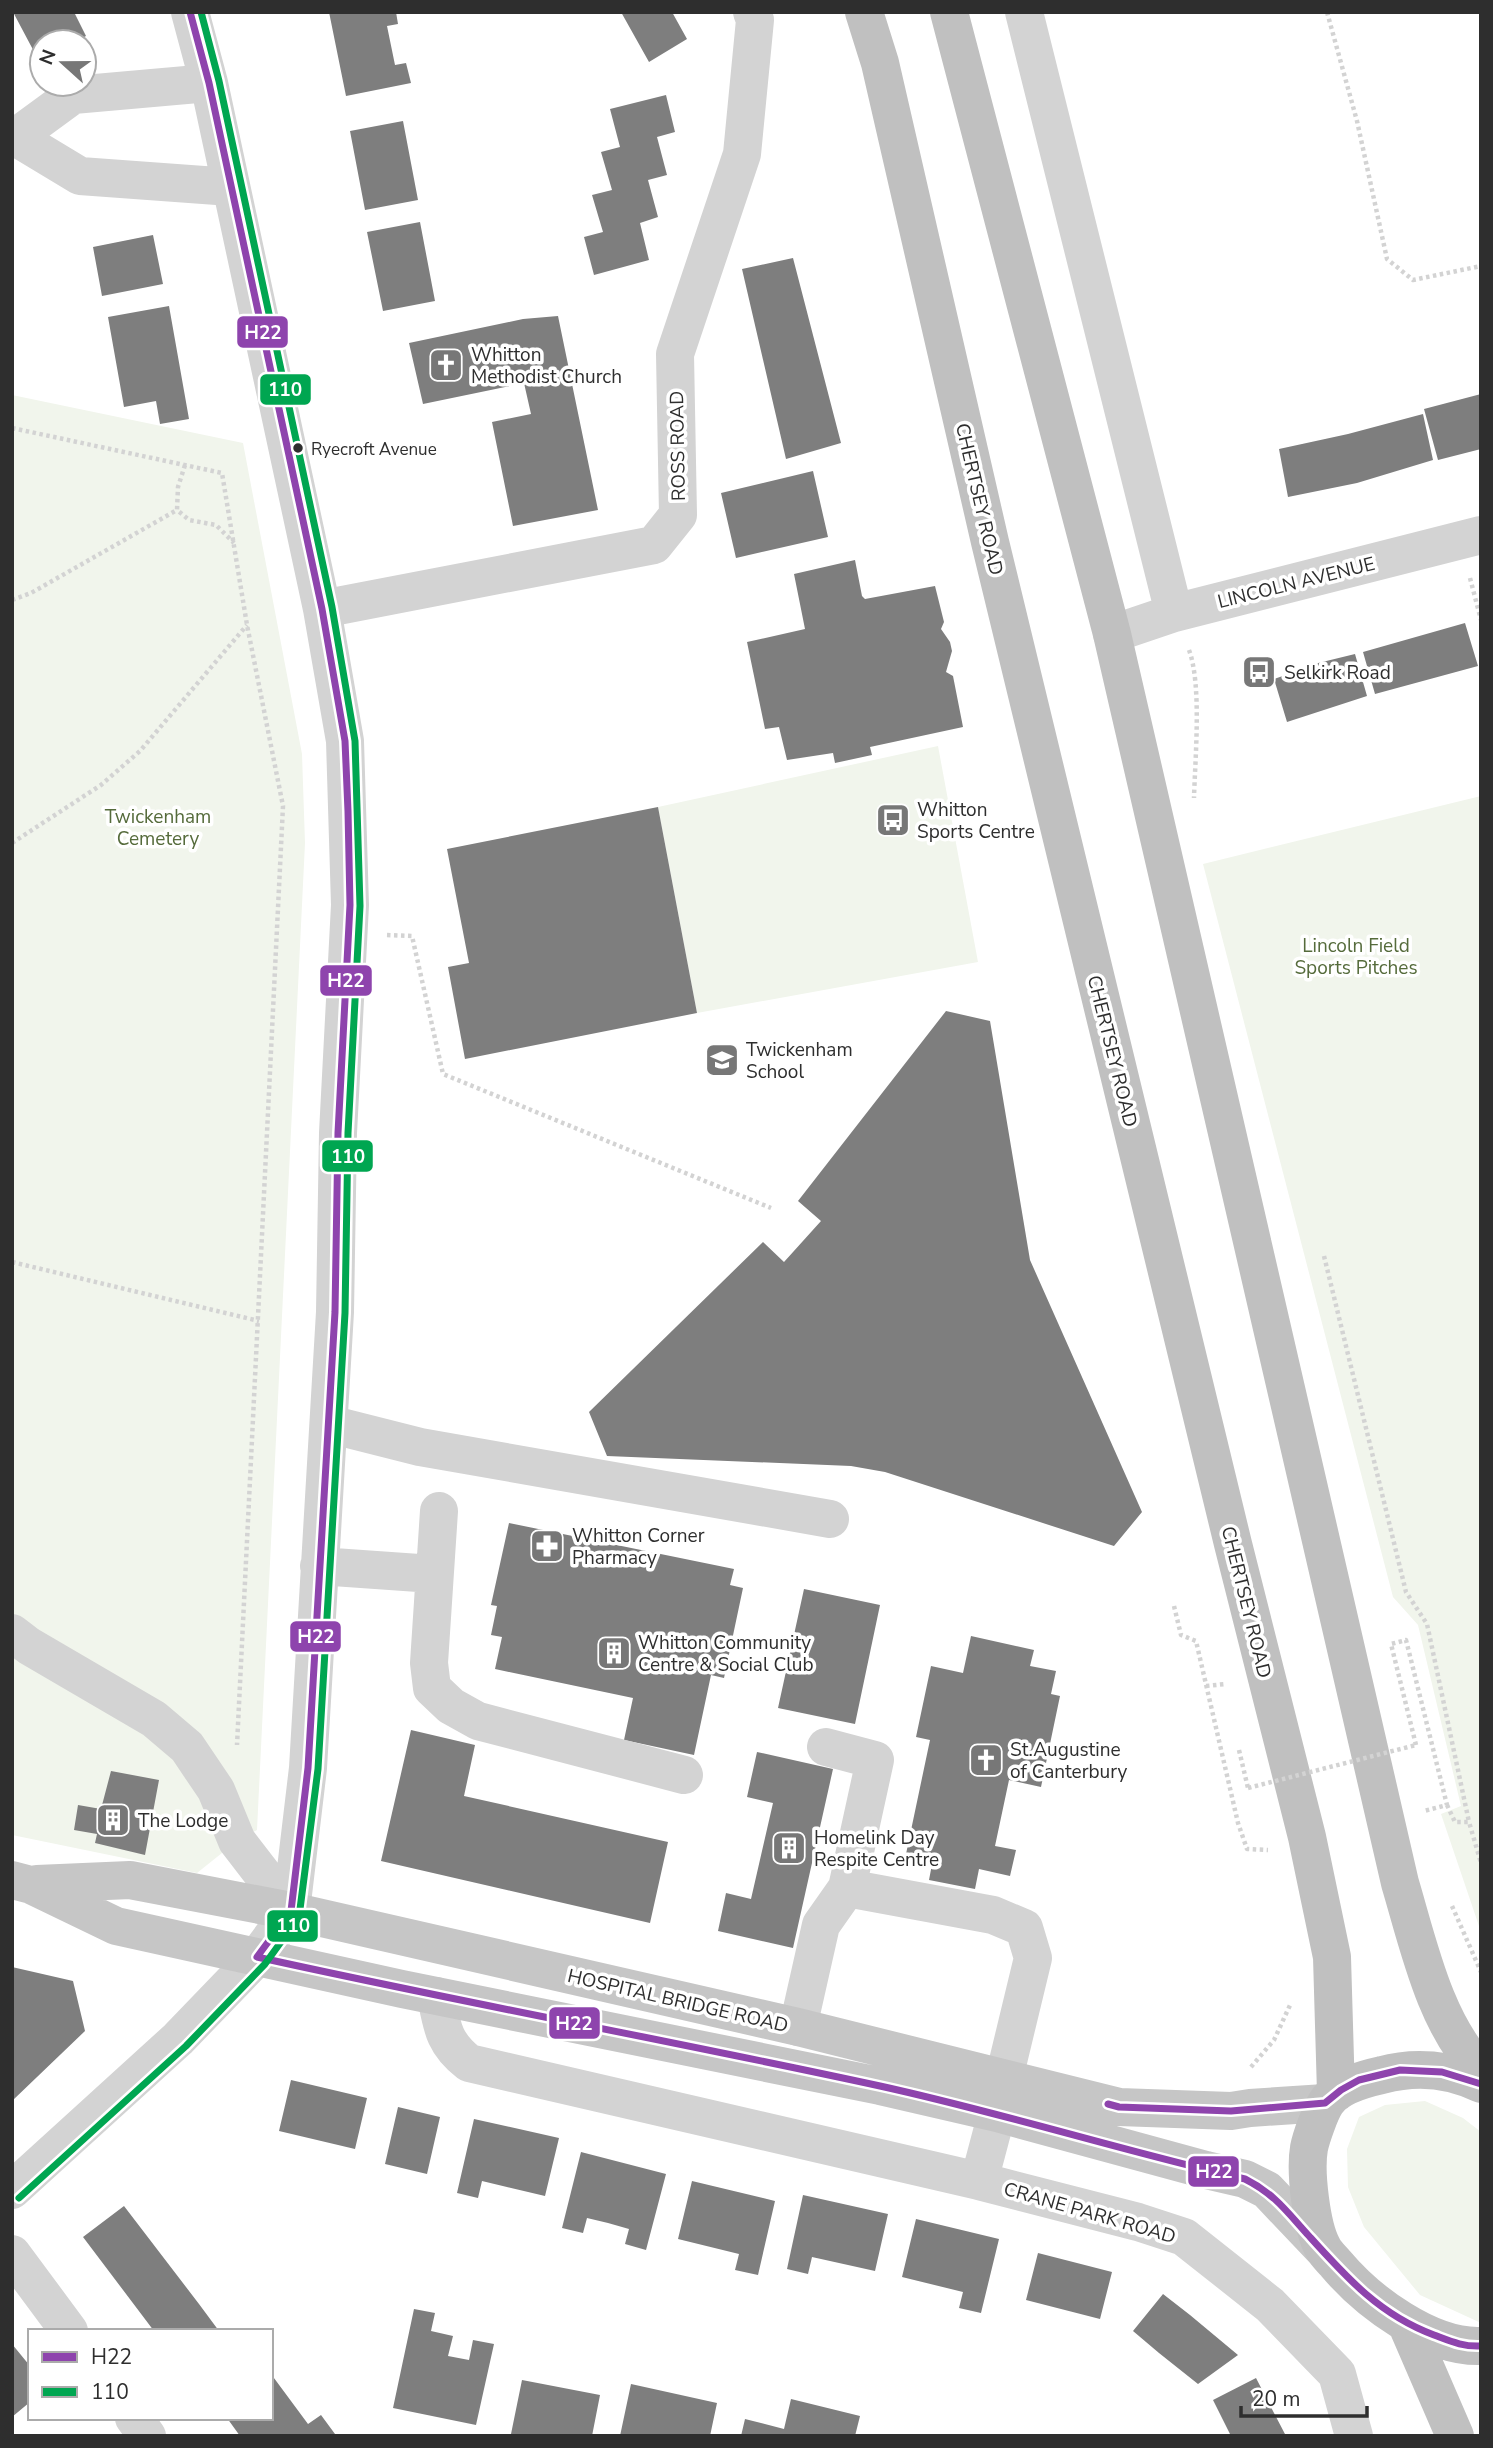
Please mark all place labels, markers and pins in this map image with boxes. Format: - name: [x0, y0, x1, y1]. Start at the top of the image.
- place label: Whitton Methodist Church: [471, 342, 622, 390]
- church icon: Whitton Methodist Church: [427, 346, 465, 384]
- place label: Ryecroft Avenue: [311, 438, 437, 461]
- marker: Ryecroft Avenue: [291, 441, 305, 455]
- bus stop icon: Selkirk Road: [1240, 653, 1278, 691]
- place label: Selkirk Road: [1284, 660, 1391, 686]
- place label: Whitton Sports Centre: [917, 797, 1035, 845]
- bus stop icon: Whitton Sports Centre: [874, 801, 912, 839]
- place label: Twickenham School: [746, 1037, 853, 1085]
- school or university icon: Twickenham School: [703, 1041, 741, 1079]
- place label: Whitton Corner Pharmacy: [572, 1523, 705, 1571]
- pharmacy icon: Whitton Corner Pharmacy: [528, 1527, 566, 1565]
- place label: Whitton Community Centre & Social Club: [638, 1630, 814, 1678]
- building icon: Whitton Community Centre & Social Club: [595, 1634, 633, 1672]
- place label: St.Augustine of Canterbury: [1010, 1737, 1128, 1785]
- church icon: St.Augustine of Canterbury: [967, 1741, 1005, 1779]
- building icon: The Lodge: [94, 1801, 132, 1839]
- place label: The Lodge: [138, 1808, 228, 1834]
- place label: Homelink Day Respite Centre: [814, 1825, 939, 1873]
- building icon: Homelink Day Respite Centre: [770, 1829, 808, 1867]

